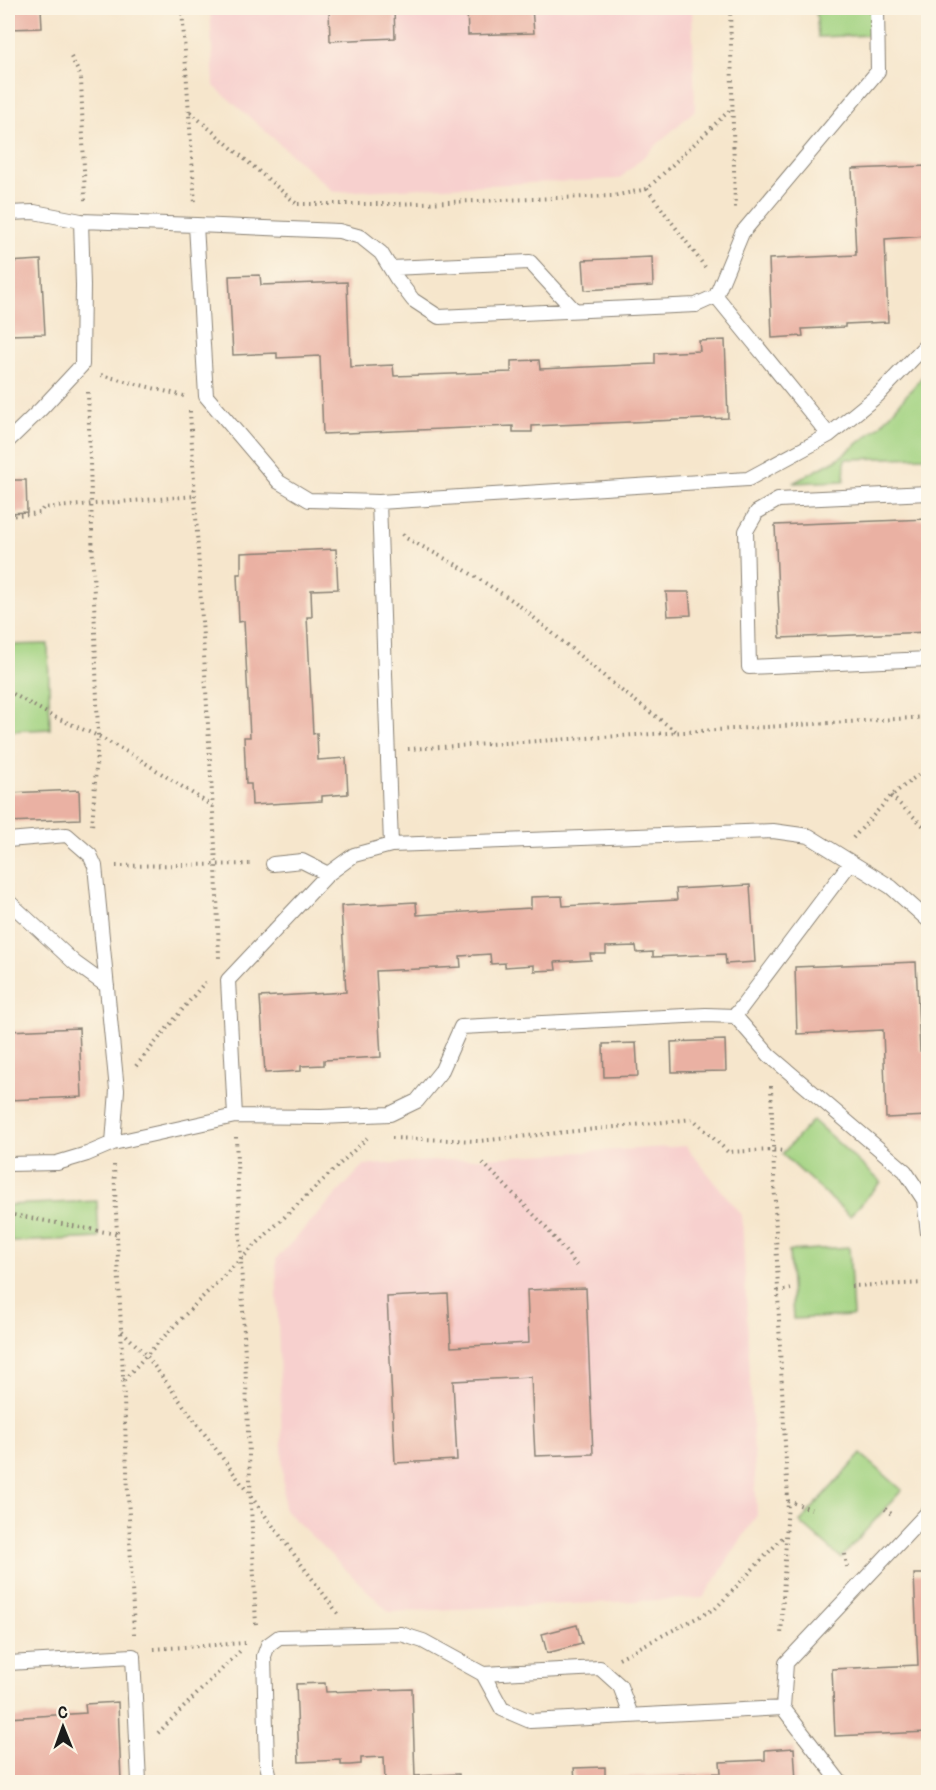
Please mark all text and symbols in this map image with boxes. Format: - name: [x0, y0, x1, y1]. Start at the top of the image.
- north arrow: [33, 1697, 93, 1757]
- text: С: [58, 1703, 68, 1723]

